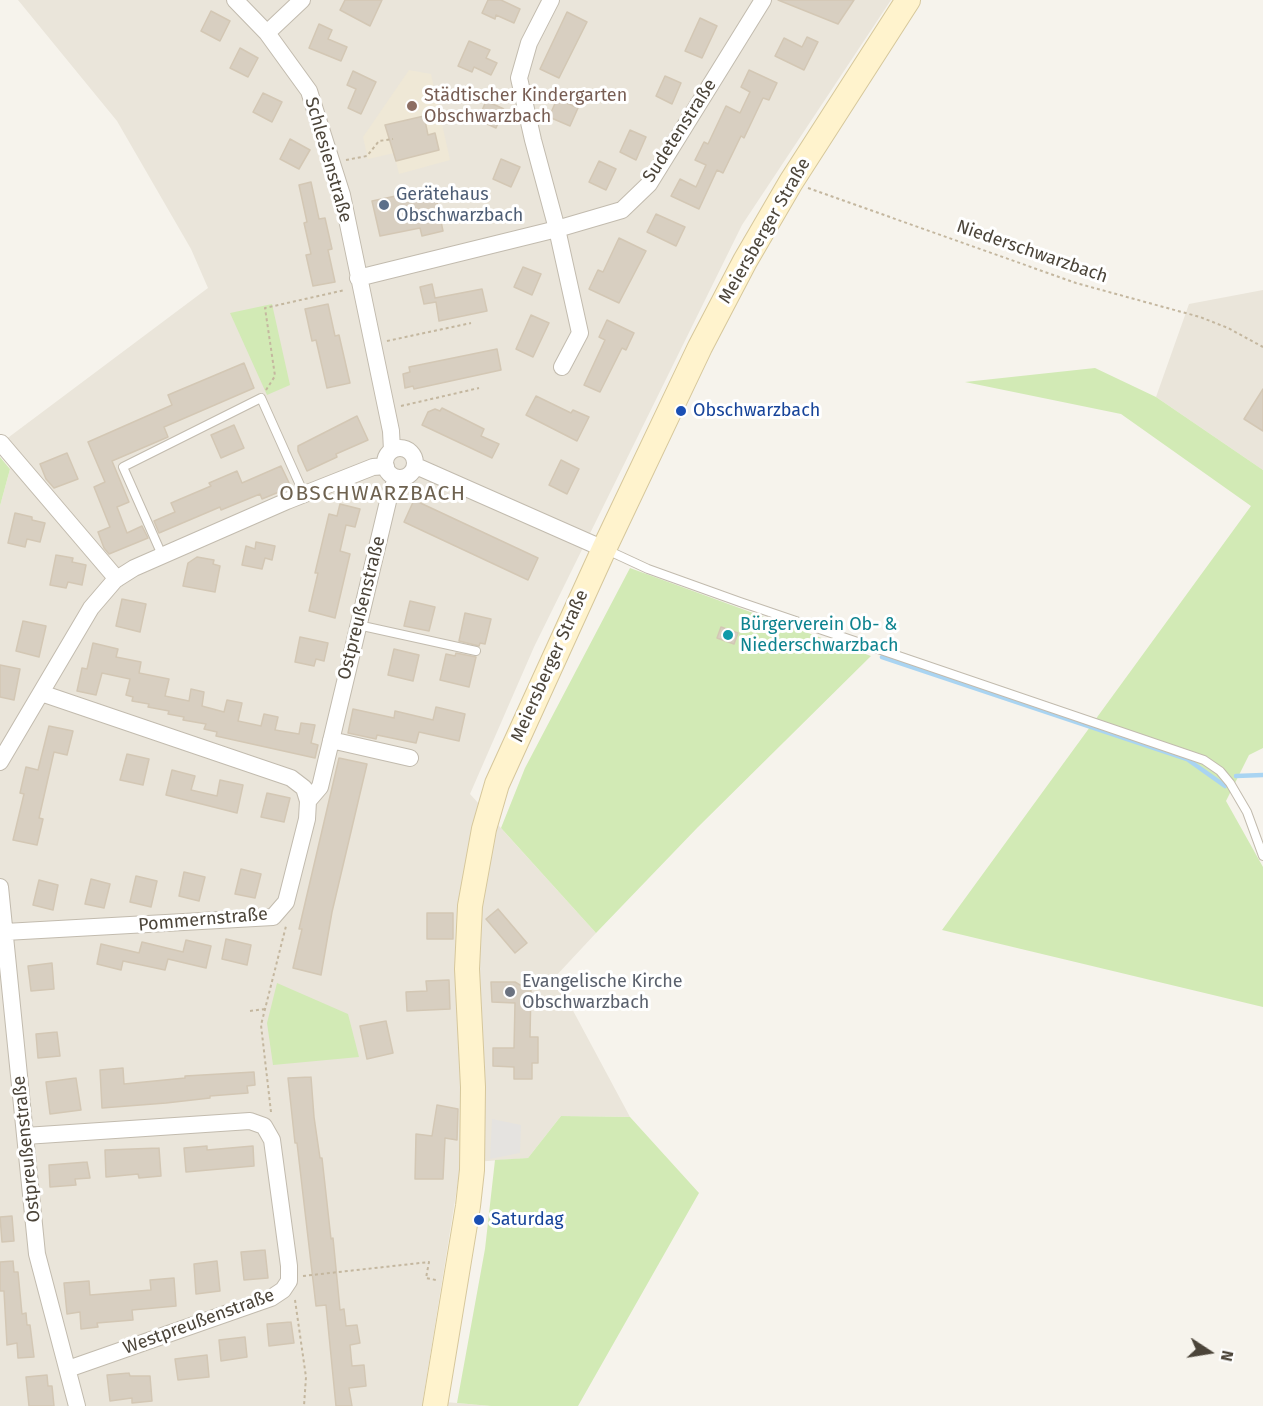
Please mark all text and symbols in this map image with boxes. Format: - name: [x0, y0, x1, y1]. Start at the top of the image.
- street label: Sudetenstraße: [639, 75, 721, 187]
- place label: Städtischer Kindergarten Obschwarzbach: [424, 85, 627, 128]
- street label: Schlesienstraße: [300, 95, 356, 225]
- marker: Städtischer Kindergarten Obschwarzbach: [405, 99, 419, 113]
- street label: Meiersberger Straße: [715, 154, 815, 308]
- place label: Gerätehaus Obschwarzbach: [396, 184, 523, 226]
- marker: Gerätehaus Obschwarzbach: [377, 198, 391, 212]
- street label: Niederschwarzbach: [954, 216, 1110, 288]
- place label: Obschwarzbach: [693, 400, 820, 422]
- marker: Obschwarzbach: [674, 404, 688, 418]
- district label: OBSCHWARZBACH: [279, 481, 467, 507]
- street label: Ostpreußenstraße: [334, 534, 390, 682]
- street label: Meiersberger Straße: [507, 586, 593, 746]
- place label: Bürgerverein Ob- & Niederschwarzbach: [740, 614, 899, 656]
- marker: Bürgerverein Ob- & Niederschwarzbach: [721, 628, 735, 642]
- street label: Pommernstraße: [137, 904, 269, 936]
- place label: Evangelische Kirche Obschwarzbach: [522, 971, 683, 1014]
- marker: Evangelische Kirche Obschwarzbach: [503, 985, 517, 999]
- street label: Ostpreußenstraße: [9, 1075, 45, 1223]
- place label: Saturdag: [491, 1209, 564, 1231]
- marker: Saturdag: [472, 1213, 486, 1227]
- street label: Westpreußenstraße: [120, 1285, 278, 1359]
- north arrow: [1179, 1322, 1239, 1382]
- text: N: [1217, 1349, 1237, 1363]

